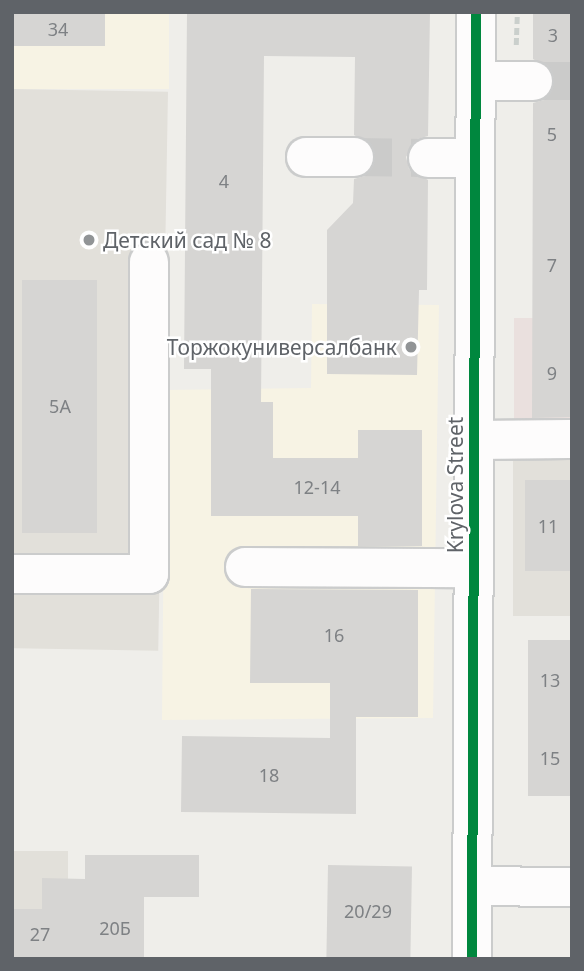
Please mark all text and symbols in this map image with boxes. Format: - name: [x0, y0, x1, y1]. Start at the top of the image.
- house number: 34: [48, 18, 68, 40]
- house number: 3: [548, 24, 558, 46]
- house number: 5: [547, 123, 557, 145]
- house number: 4: [219, 170, 229, 192]
- place label: Детский сад № 8: [103, 227, 271, 253]
- marker: Детский сад № 8: [81, 232, 97, 248]
- house number: 7: [547, 254, 557, 276]
- place label: Торжокуниверсалбанк: [167, 334, 397, 360]
- marker: Торжокуниверсалбанк: [403, 339, 419, 355]
- house number: 9: [547, 362, 557, 384]
- house number: 5А: [49, 395, 71, 417]
- street label: Krylova Street: [442, 417, 468, 553]
- house number: 12-14: [294, 476, 340, 498]
- house number: 11: [538, 515, 558, 537]
- house number: 16: [324, 624, 344, 646]
- house number: 13: [540, 669, 560, 691]
- house number: 15: [540, 747, 560, 769]
- house number: 18: [259, 764, 279, 786]
- house number: 20/29: [344, 900, 392, 922]
- house number: 20Б: [99, 917, 131, 939]
- house number: 27: [30, 923, 50, 945]

